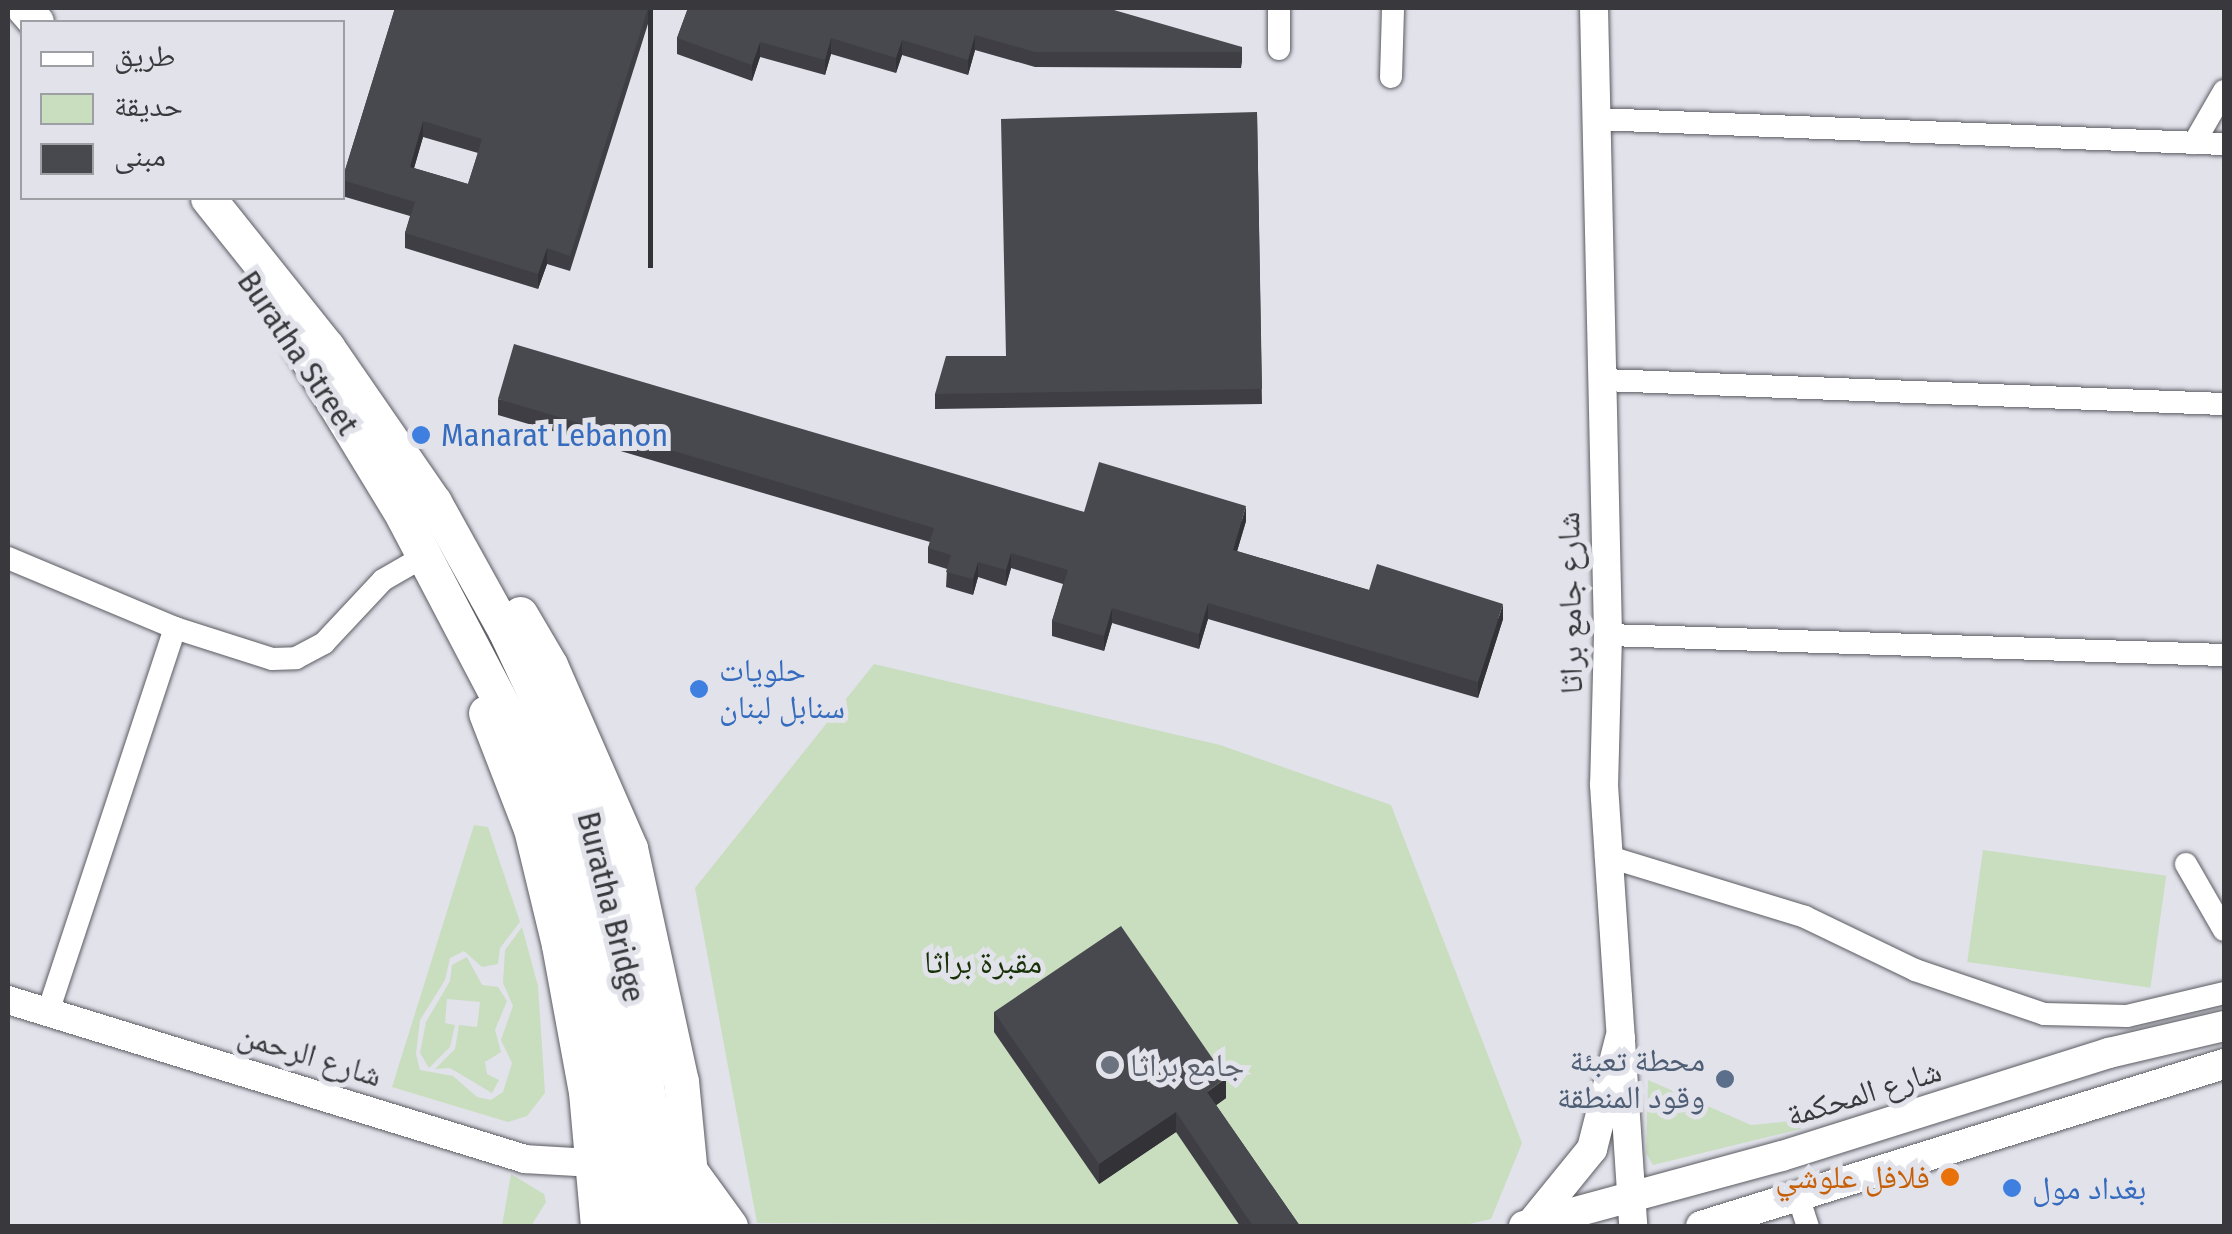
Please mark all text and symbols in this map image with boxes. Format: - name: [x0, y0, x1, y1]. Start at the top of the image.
- legend: [20, 20, 345, 200]
- text: طريق: [114, 38, 175, 74]
- text: حديقة: [114, 88, 183, 124]
- text: مبنى: [114, 138, 166, 174]
- street label: Buratha Street: [229, 264, 367, 442]
- place label: Manarat Lebanon: [441, 416, 668, 454]
- marker: Manarat Lebanon: [410, 424, 432, 446]
- street label: شارع جامع براثا: [1549, 511, 1591, 695]
- place label: حلويات سنابل لبنان: [719, 652, 845, 727]
- marker: حلويات سنابل لبنان: [688, 678, 710, 700]
- street label: Buratha Bridge: [569, 808, 653, 1006]
- park label: مقبرة براثا: [924, 943, 1042, 981]
- street label: شارع الرحمن: [234, 1015, 386, 1095]
- place label: محطة تعبئة وقود المنطقة: [1557, 1042, 1705, 1117]
- place label: جامع براثا: [1130, 1046, 1244, 1084]
- street label: شارع المحكمة: [1782, 1051, 1946, 1135]
- marker: جامع براثا: [1099, 1054, 1121, 1076]
- marker: محطة تعبئة وقود المنطقة: [1714, 1068, 1736, 1090]
- place label: فلافل علوشي: [1775, 1158, 1930, 1196]
- marker: فلافل علوشي: [1939, 1166, 1961, 1188]
- place label: بغداد مول: [2032, 1169, 2146, 1207]
- marker: بغداد مول: [2001, 1177, 2023, 1199]

